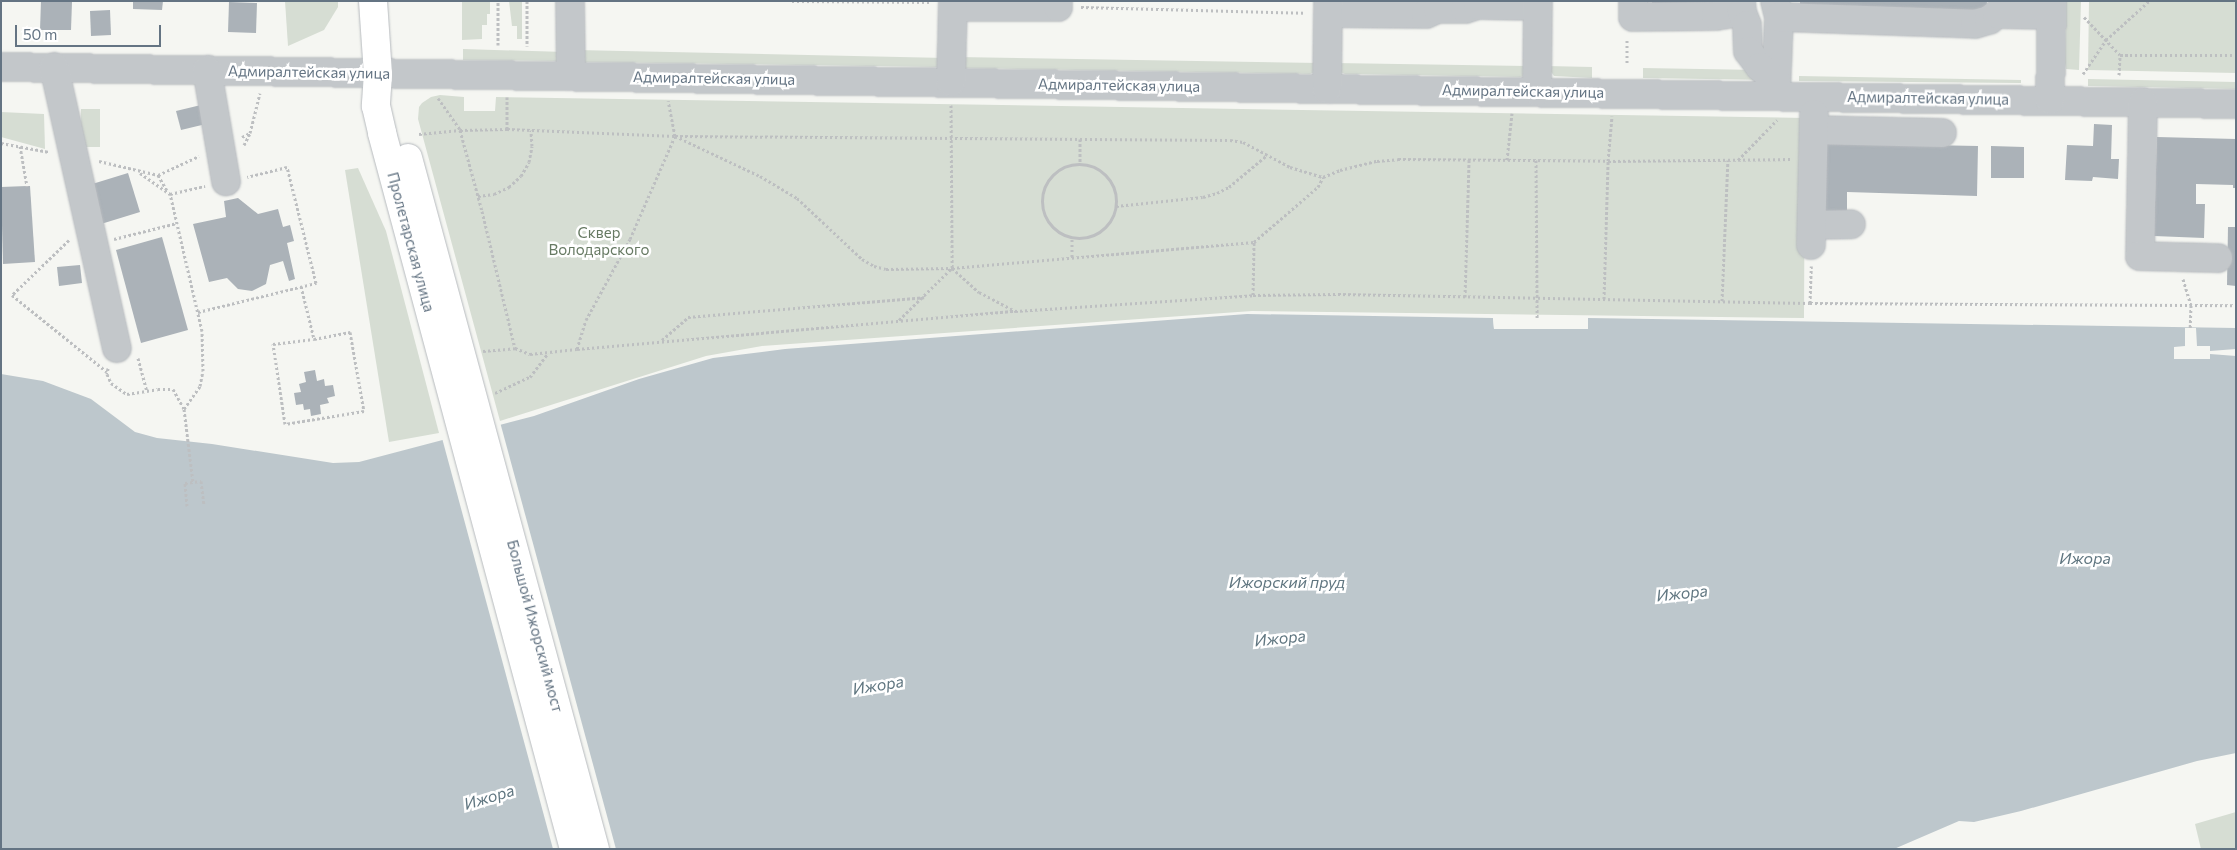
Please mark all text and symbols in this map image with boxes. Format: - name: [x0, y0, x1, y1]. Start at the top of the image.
- scale bar: [18, 15, 164, 47]
- text: 50 m: [23, 25, 57, 43]
- street label: Адмиралтейская улица: [228, 62, 390, 82]
- street label: Адмиралтейская улица: [633, 68, 795, 88]
- street label: Адмиралтейская улица: [1038, 75, 1200, 95]
- street label: Адмиралтейская улица: [1442, 81, 1604, 101]
- street label: Адмиралтейская улица: [1847, 88, 2009, 108]
- street label: Пролетарская улица: [384, 170, 438, 314]
- park label: Сквер Володарского: [549, 223, 649, 258]
- street label: Большой Ижорский мост: [503, 538, 567, 714]
- water label: Ижора: [2059, 548, 2111, 568]
- water label: Ижорский пруд: [1229, 572, 1345, 592]
- water label: Ижора: [1655, 581, 1709, 605]
- water label: Ижора: [1253, 626, 1307, 650]
- water label: Ижора: [851, 671, 905, 699]
- water label: Ижора: [462, 780, 516, 814]

